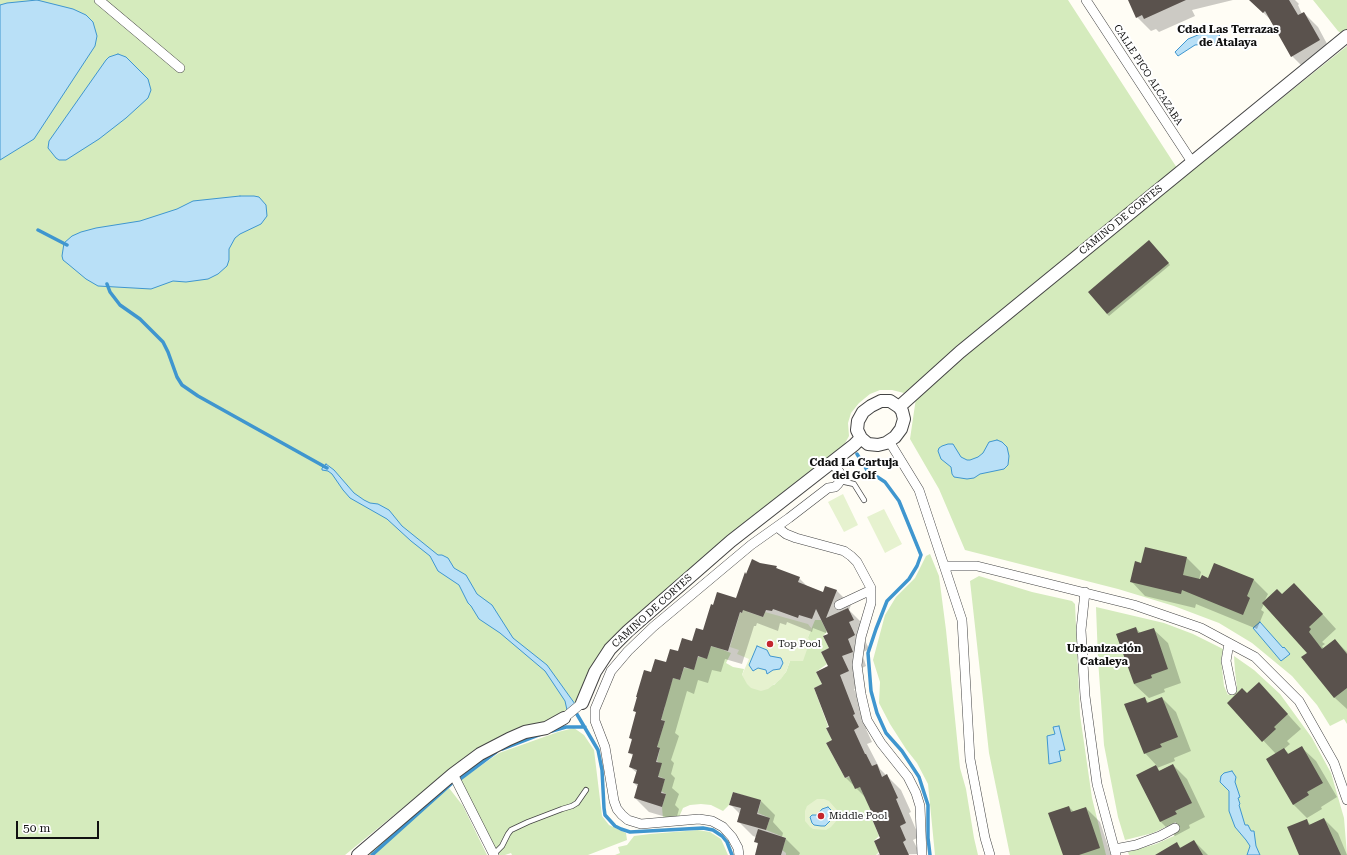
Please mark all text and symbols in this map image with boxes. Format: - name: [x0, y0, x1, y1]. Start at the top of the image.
- street label: CALLE PICO ALCAZABA: [1111, 22, 1185, 128]
- district label: Cdad Las Terrazas de Atalaya: [1177, 23, 1279, 49]
- street label: CAMINO DE CORTES: [1077, 183, 1165, 257]
- district label: Cdad La Cartuja del Golf: [809, 456, 899, 482]
- street label: CAMINO DE CORTES: [609, 572, 695, 650]
- place label: Top Pool: [778, 638, 821, 650]
- marker: Top Pool: [765, 639, 775, 649]
- district label: Urbanización Cataleya: [1067, 642, 1141, 668]
- place label: Middle Pool: [829, 810, 887, 822]
- marker: Middle Pool: [816, 811, 826, 821]
- scale bar: [18, 813, 101, 839]
- text: 50 m: [23, 821, 50, 835]

